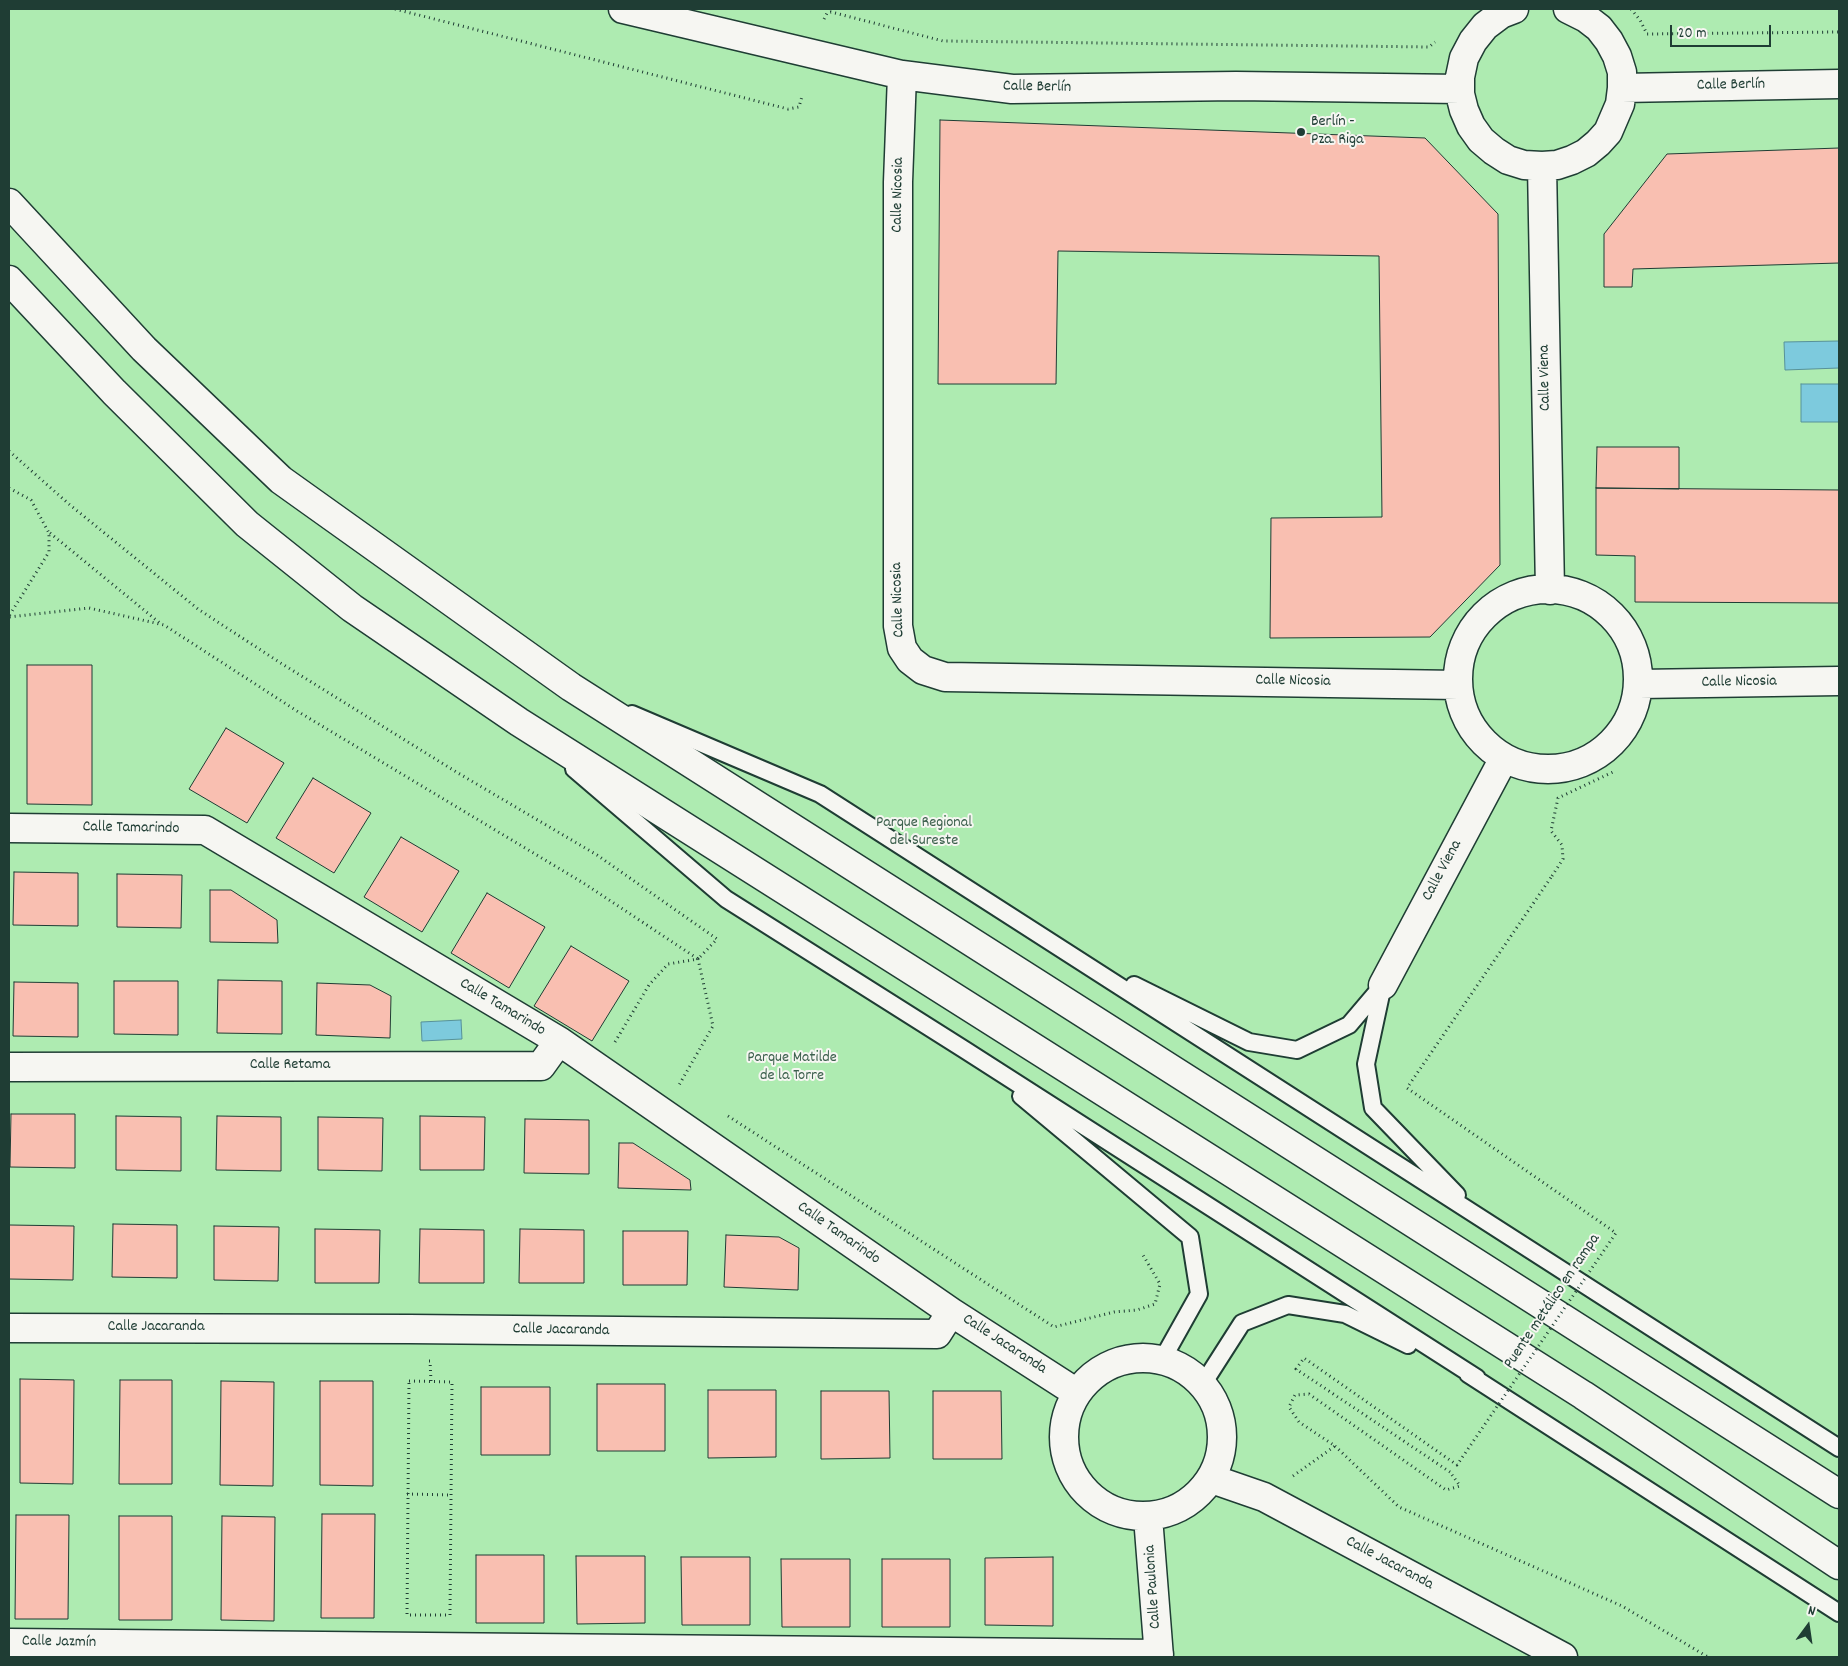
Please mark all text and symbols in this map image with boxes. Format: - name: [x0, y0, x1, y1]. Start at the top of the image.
- scale bar: [1673, 15, 1774, 47]
- text: 20 m: [1678, 23, 1706, 45]
- street label: Calle Berlín: [1697, 76, 1765, 96]
- street label: Calle Berlín: [1003, 78, 1071, 98]
- place label: Berlín - Pza. Riga: [1311, 113, 1363, 151]
- marker: Berlín - Pza. Riga: [1295, 126, 1307, 138]
- street label: Calle Nicosia: [889, 157, 909, 233]
- street label: Calle Viena: [1536, 345, 1556, 411]
- street label: Calle Nicosia: [888, 562, 910, 638]
- street label: Calle Nicosia: [1255, 672, 1331, 692]
- street label: Calle Nicosia: [1701, 673, 1777, 693]
- park label: Parque Regional del Sureste: [876, 814, 972, 852]
- street label: Calle Tamarindo: [82, 819, 180, 839]
- street label: Calle Viena: [1419, 837, 1467, 905]
- street label: Calle Tamarindo: [455, 975, 549, 1041]
- park label: Parque Matilde de la Torre: [747, 1049, 837, 1087]
- street label: Calle Retama: [250, 1056, 330, 1076]
- street label: Calle Tamarindo: [793, 1198, 883, 1270]
- street label: Puente metálico en rampa: [1501, 1231, 1605, 1373]
- street label: Calle Jacaranda: [958, 1311, 1050, 1379]
- street label: Calle Jacaranda: [108, 1318, 204, 1338]
- street label: Calle Jacaranda: [512, 1321, 610, 1341]
- street label: Calle Jacaranda: [1342, 1533, 1436, 1595]
- street label: Calle Paulonia: [1141, 1544, 1167, 1630]
- north arrow: [1783, 1601, 1833, 1651]
- text: N: [1806, 1601, 1817, 1622]
- street label: Calle Jazmín: [22, 1633, 96, 1653]

